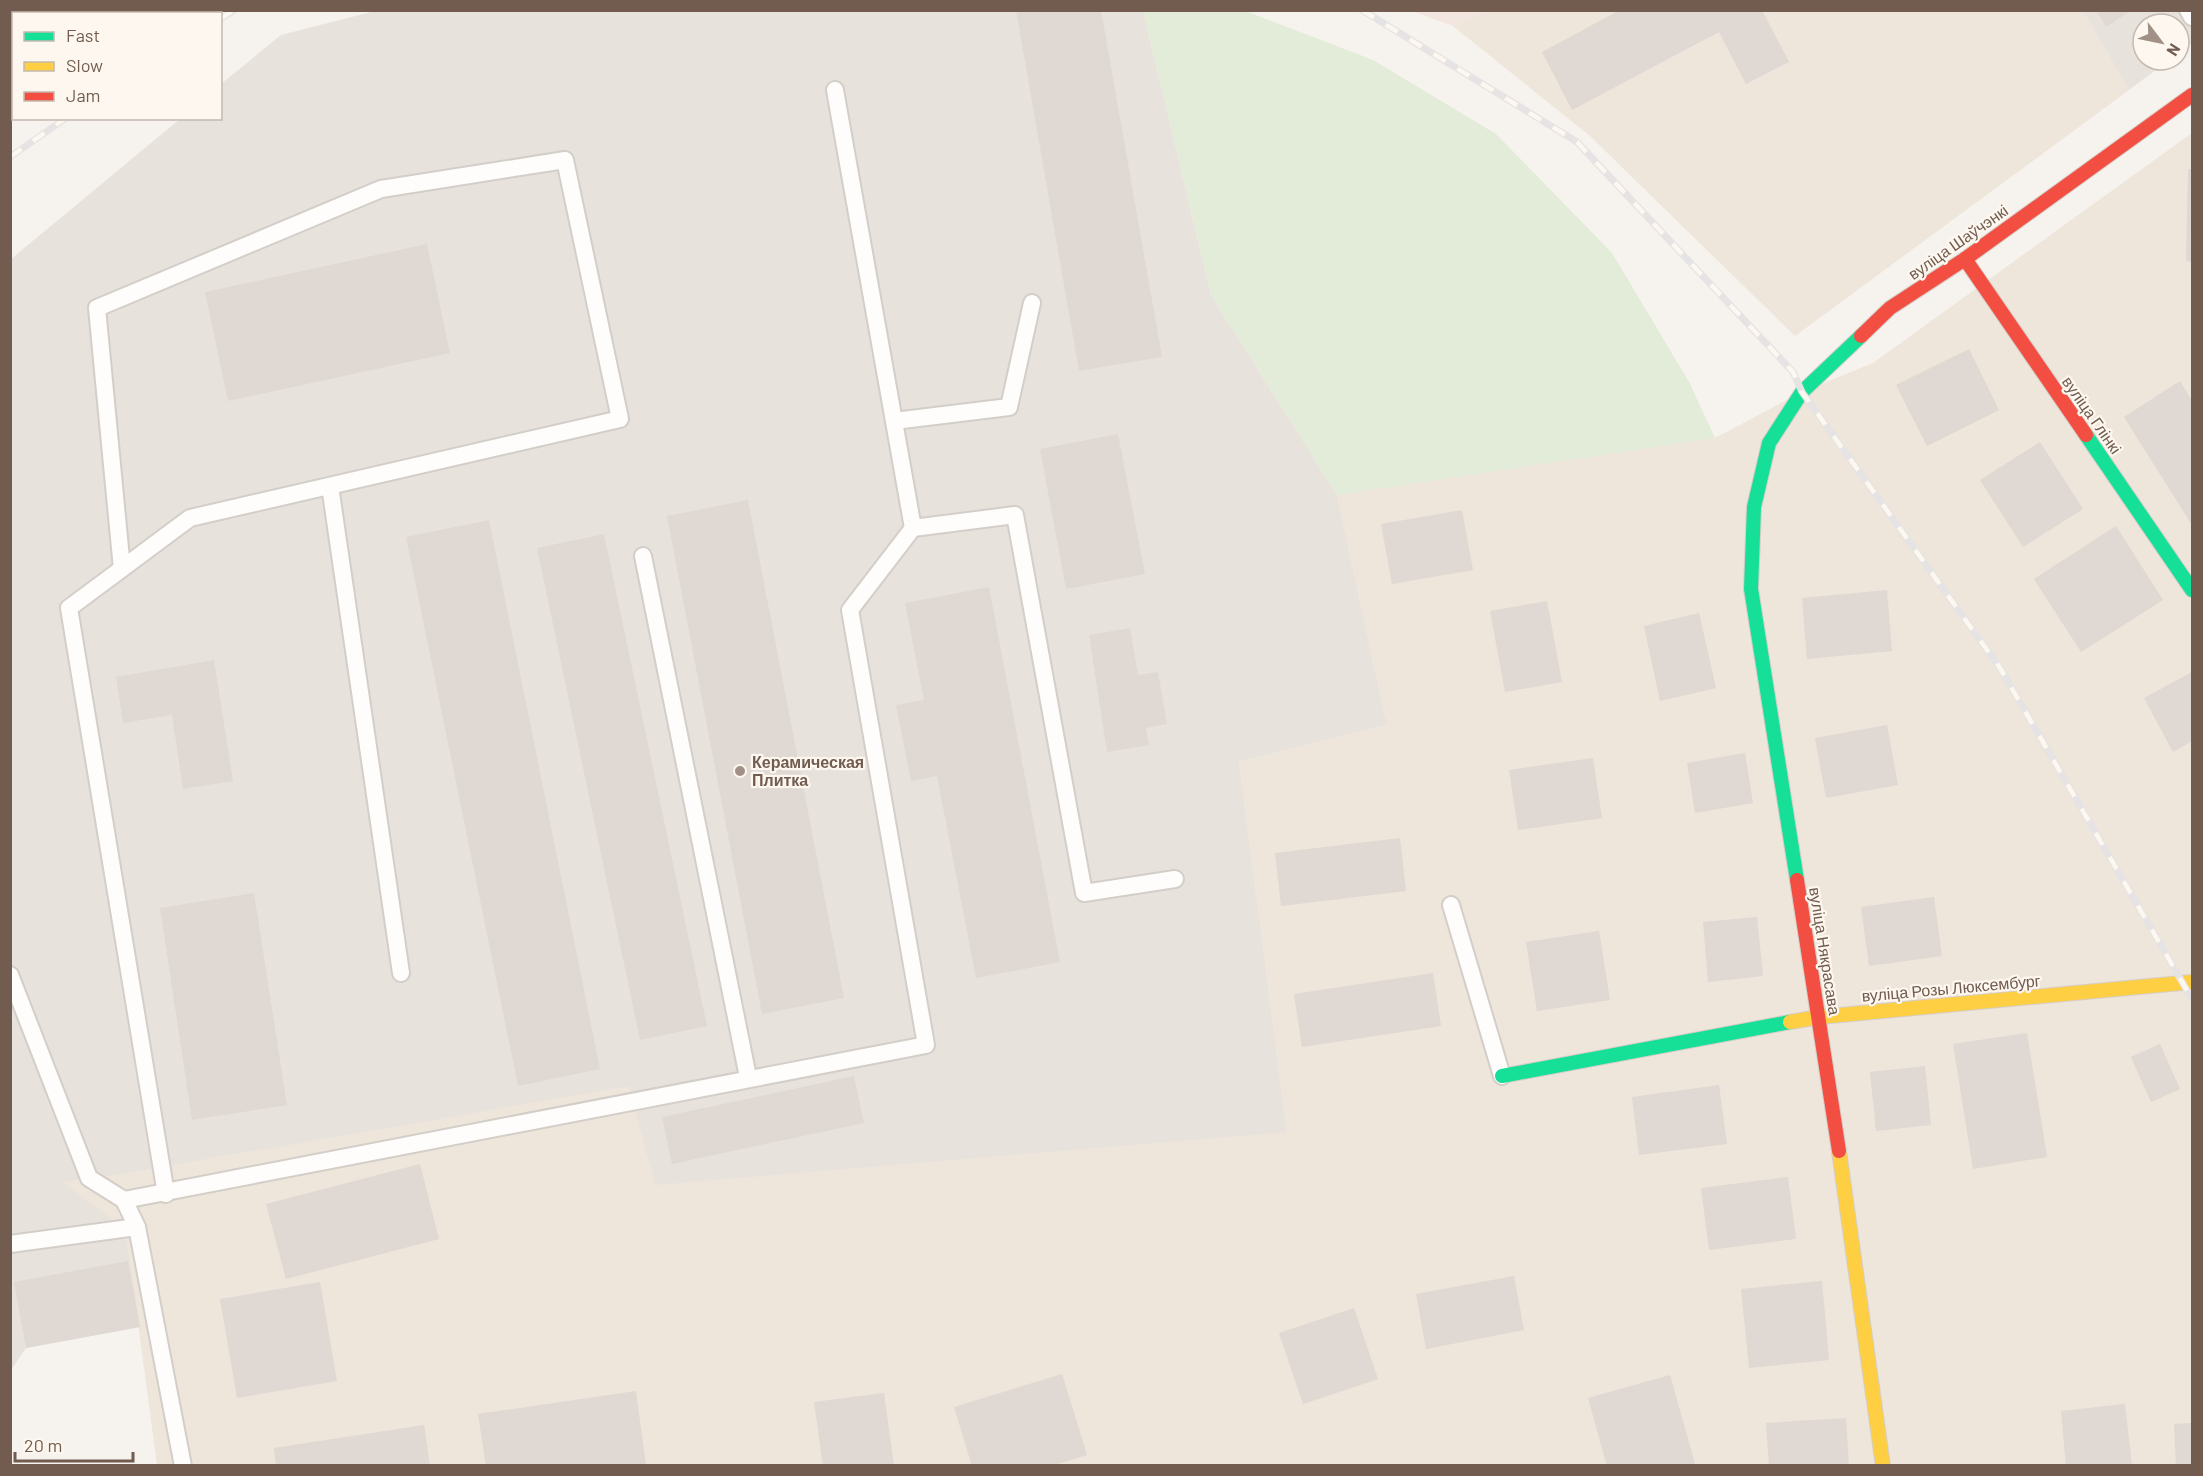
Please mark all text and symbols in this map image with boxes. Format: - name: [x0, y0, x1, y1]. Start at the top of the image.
- legend: [12, 12, 222, 120]
- north arrow: [2131, 12, 2191, 72]
- text: Fast: [66, 24, 100, 46]
- text: N: [2163, 41, 2185, 60]
- text: Slow: [66, 54, 103, 76]
- text: Jam: [66, 84, 100, 106]
- street label: вуліца Шаўчэнкі: [1904, 200, 2011, 283]
- street label: вуліца Глінкі: [2059, 372, 2126, 457]
- place label: Керамическая Плитка: [752, 752, 864, 789]
- marker: Керамическая Плитка: [733, 764, 747, 778]
- street label: вуліца Някрасава: [1806, 886, 1845, 1016]
- street label: вуліца Розы Люксембург: [1861, 970, 2041, 1005]
- scale bar: [15, 1425, 134, 1463]
- text: 20 m: [24, 1434, 62, 1456]

